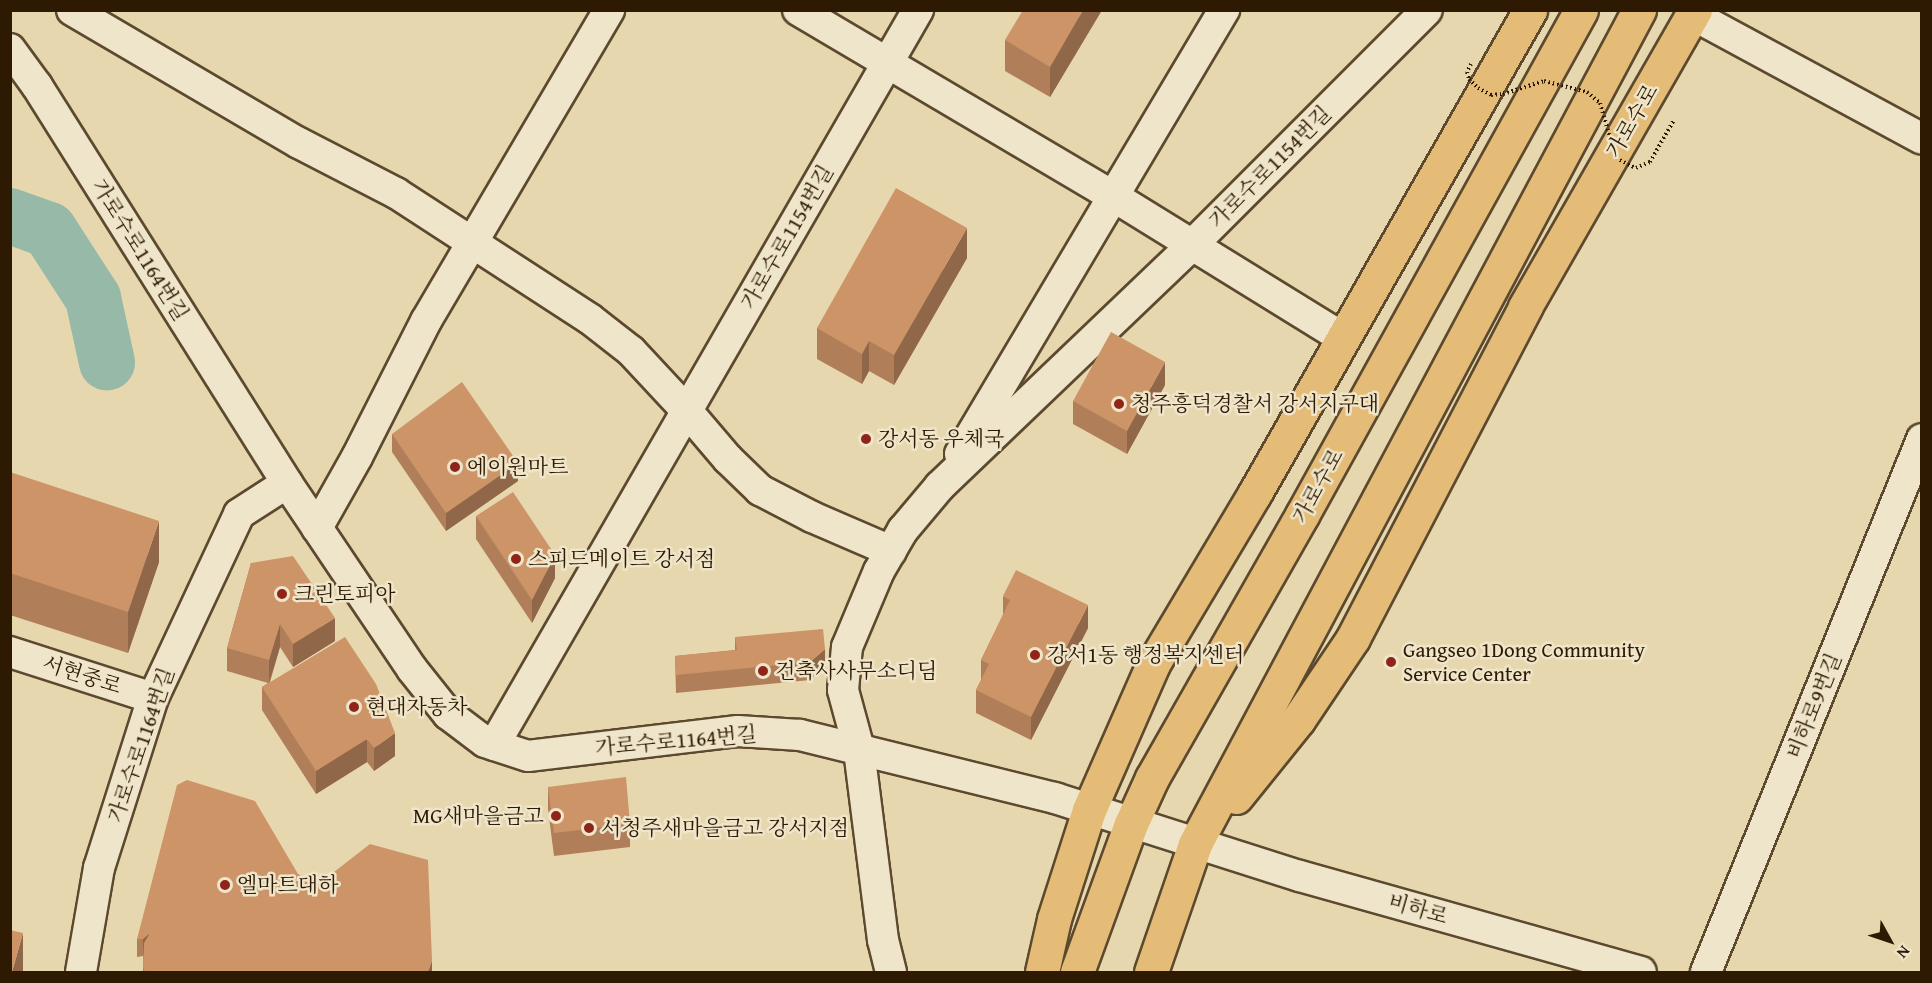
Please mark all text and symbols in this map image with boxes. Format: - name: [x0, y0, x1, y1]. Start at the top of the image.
- street label: 가로수로: [1601, 80, 1663, 162]
- street label: 가로수로1154번길: [1204, 101, 1336, 233]
- street label: 가로수로1154번길: [736, 160, 838, 314]
- street label: 가로수로1164번길: [86, 175, 194, 325]
- place label: 청주흥덕경찰서 강서지구대: [1131, 391, 1379, 417]
- marker: 청주흥덕경찰서 강서지구대: [1112, 397, 1126, 411]
- place label: 강서동 우체국: [878, 426, 1004, 452]
- marker: 강서동 우체국: [859, 432, 873, 446]
- street label: 가로수로: [1287, 444, 1349, 528]
- place label: 에이원마트: [467, 454, 568, 480]
- marker: 에이원마트: [448, 460, 462, 474]
- place label: 스피드메이트 강서점: [528, 546, 715, 572]
- marker: 스피드메이트 강서점: [509, 552, 523, 566]
- place label: 크린토피아: [294, 581, 395, 607]
- marker: 크린토피아: [275, 587, 289, 601]
- place label: Gangseo 1Dong Community Service Center: [1403, 637, 1645, 687]
- place label: 강서1동 행정복지센터: [1047, 642, 1244, 668]
- marker: 강서1동 행정복지센터: [1028, 648, 1042, 662]
- street label: 서현중로: [40, 650, 124, 700]
- street label: 비하로9번길: [1781, 650, 1847, 762]
- marker: Gangseo 1Dong Community Service Center: [1384, 655, 1398, 669]
- place label: 건축사사무소디딤: [775, 658, 937, 684]
- street label: 가로수로1164번길: [103, 664, 179, 826]
- marker: 건축사사무소디딤: [756, 664, 770, 678]
- place label: 현대자동차: [366, 694, 467, 720]
- marker: 현대자동차: [347, 700, 361, 714]
- street label: 가로수로1164번길: [594, 721, 758, 761]
- place label: MG새마을금고: [413, 803, 544, 829]
- marker: MG새마을금고: [549, 809, 563, 823]
- place label: 서청주새마을금고 강서지점: [601, 815, 849, 841]
- marker: 서청주새마을금고 강서지점: [582, 821, 596, 835]
- place label: 엘마트대하: [237, 872, 338, 898]
- marker: 엘마트대하: [218, 878, 232, 892]
- street label: 비하로: [1385, 889, 1451, 929]
- north arrow: [1860, 911, 1920, 971]
- text: N: [1891, 941, 1916, 964]

